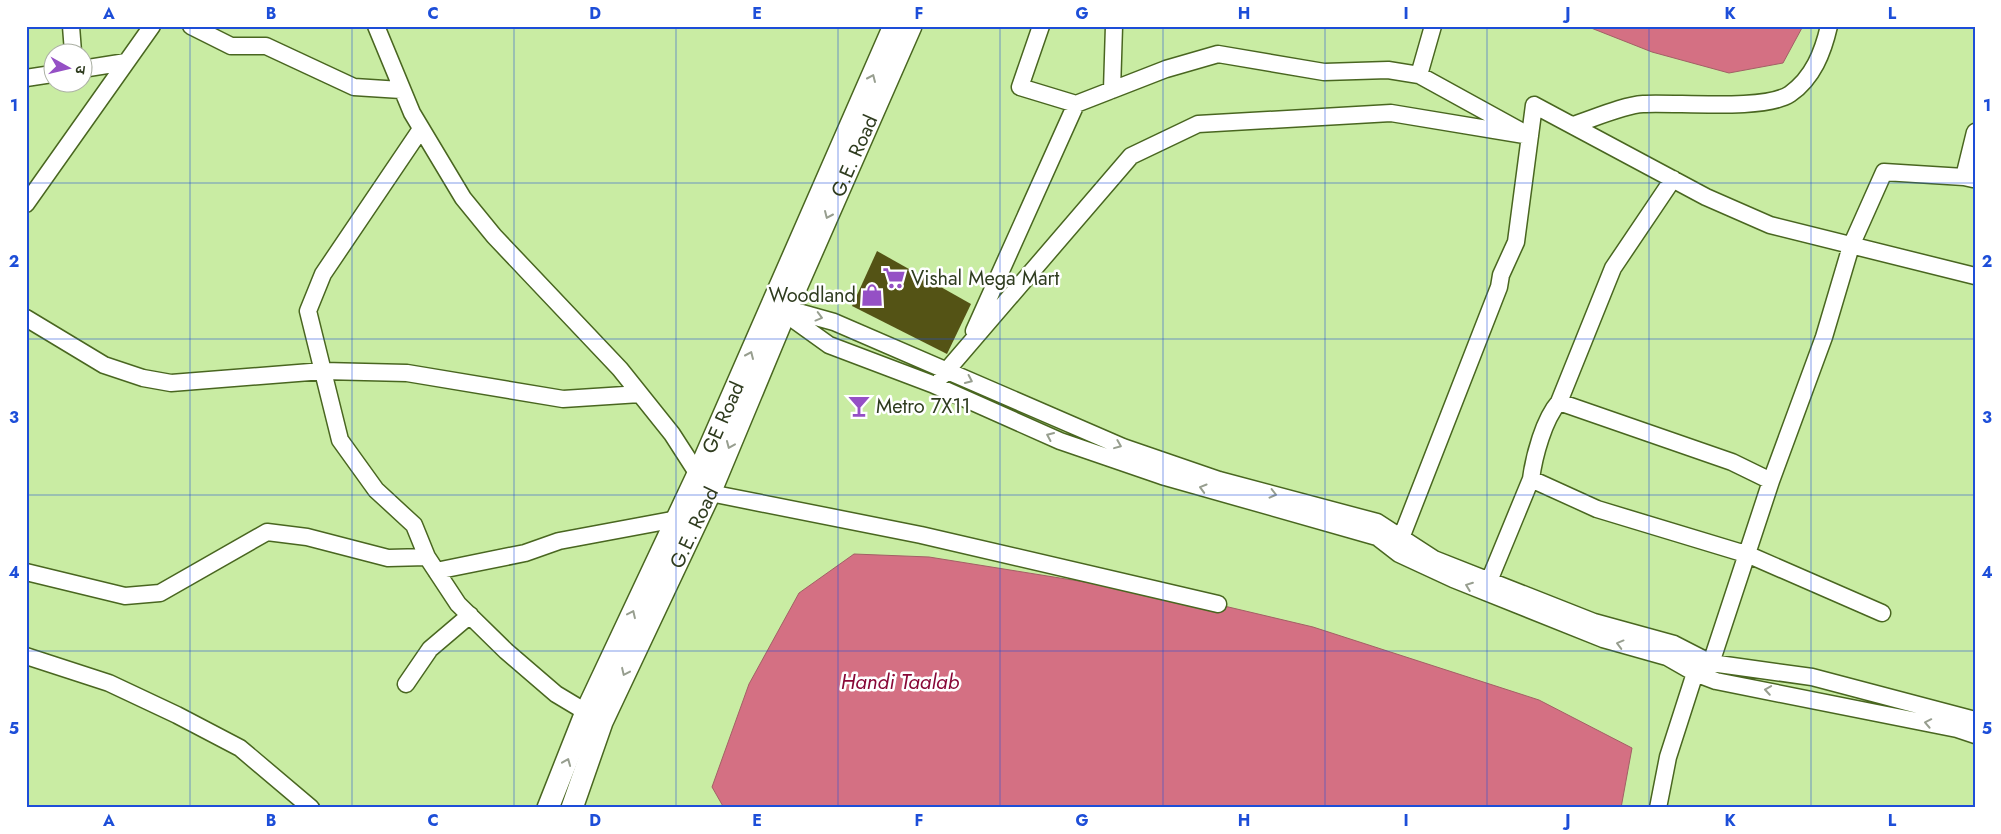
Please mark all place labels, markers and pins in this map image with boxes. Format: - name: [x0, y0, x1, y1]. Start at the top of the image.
- place label: Vishal Mega Mart: [911, 264, 1059, 293]
- supermarket icon: Vishal Mega Mart: [881, 265, 907, 291]
- place label: Woodland: [768, 281, 856, 310]
- shop icon: Woodland: [859, 282, 885, 308]
- place label: Metro 7X11: [876, 392, 970, 421]
- bar icon: Metro 7X11: [846, 393, 872, 419]

